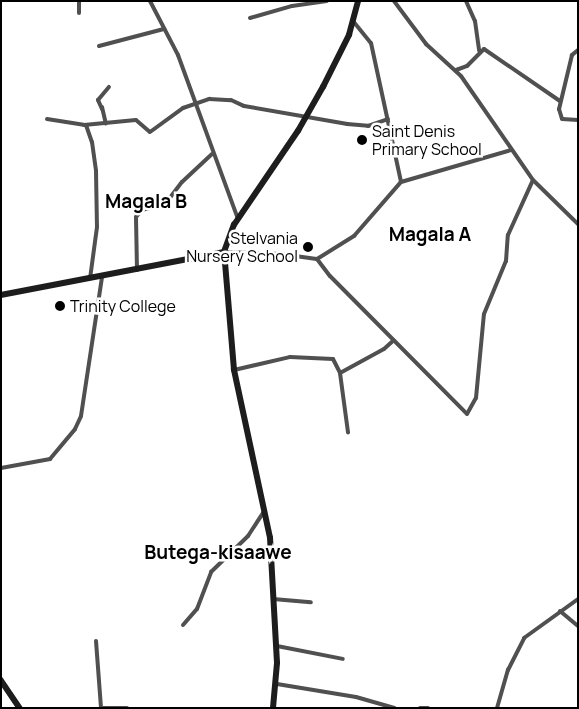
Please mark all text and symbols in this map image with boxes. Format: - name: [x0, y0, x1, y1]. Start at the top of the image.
- place label: Saint Denis Primary School: [372, 121, 482, 159]
- marker: Saint Denis Primary School: [356, 134, 368, 146]
- district label: Magala B: [105, 191, 187, 213]
- district label: Magala A: [389, 224, 471, 246]
- place label: Stelvania Nursery School: [186, 228, 298, 266]
- marker: Stelvania Nursery School: [302, 241, 314, 253]
- place label: Trinity College: [70, 296, 176, 316]
- marker: Trinity College: [54, 300, 66, 312]
- district label: Butega-kisaawe: [144, 542, 292, 564]

